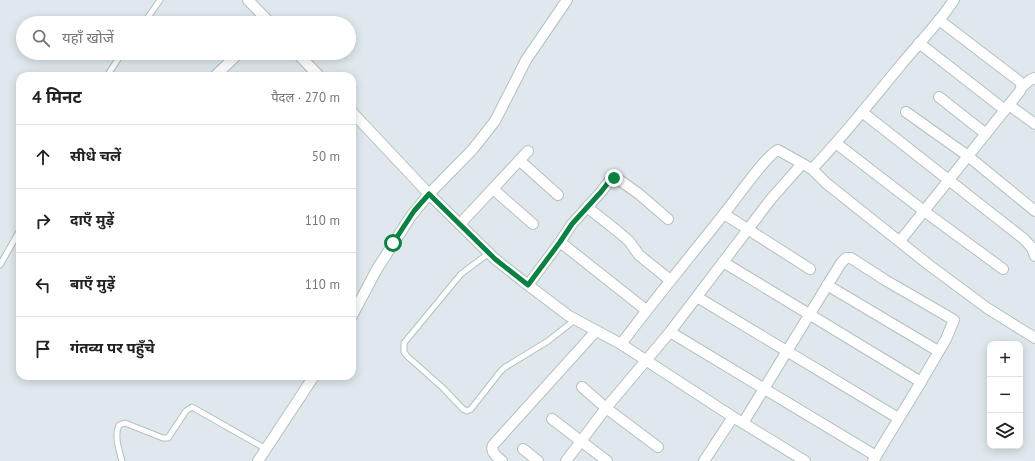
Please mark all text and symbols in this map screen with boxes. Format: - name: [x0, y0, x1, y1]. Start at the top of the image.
- search box: [16, 16, 356, 60]
- icon: search: [30, 27, 52, 49]
- text: यहाँ खोजें: [62, 28, 114, 47]
- text: 4 मिनट: [32, 86, 82, 108]
- text: पैदल · 270 m: [271, 89, 340, 106]
- icon: ahead: [32, 146, 54, 168]
- text: सीधे चलें: [70, 146, 121, 165]
- text: 50 m: [312, 148, 340, 165]
- route end: [605, 169, 623, 187]
- icon: right: [32, 210, 54, 232]
- text: दाएँ मुड़ें: [70, 210, 114, 229]
- text: 110 m: [305, 212, 340, 229]
- route start: [384, 234, 402, 252]
- icon: left: [32, 274, 54, 296]
- text: बाएँ मुड़ें: [70, 274, 115, 293]
- text: 110 m: [305, 276, 340, 293]
- icon: arrive: [32, 338, 54, 360]
- text: गंतव्य पर पहुँचे: [70, 338, 155, 357]
- map controls: [987, 341, 1023, 449]
- button: +: [987, 341, 1023, 377]
- button: −: [987, 377, 1023, 413]
- button: layers: [987, 413, 1023, 449]

